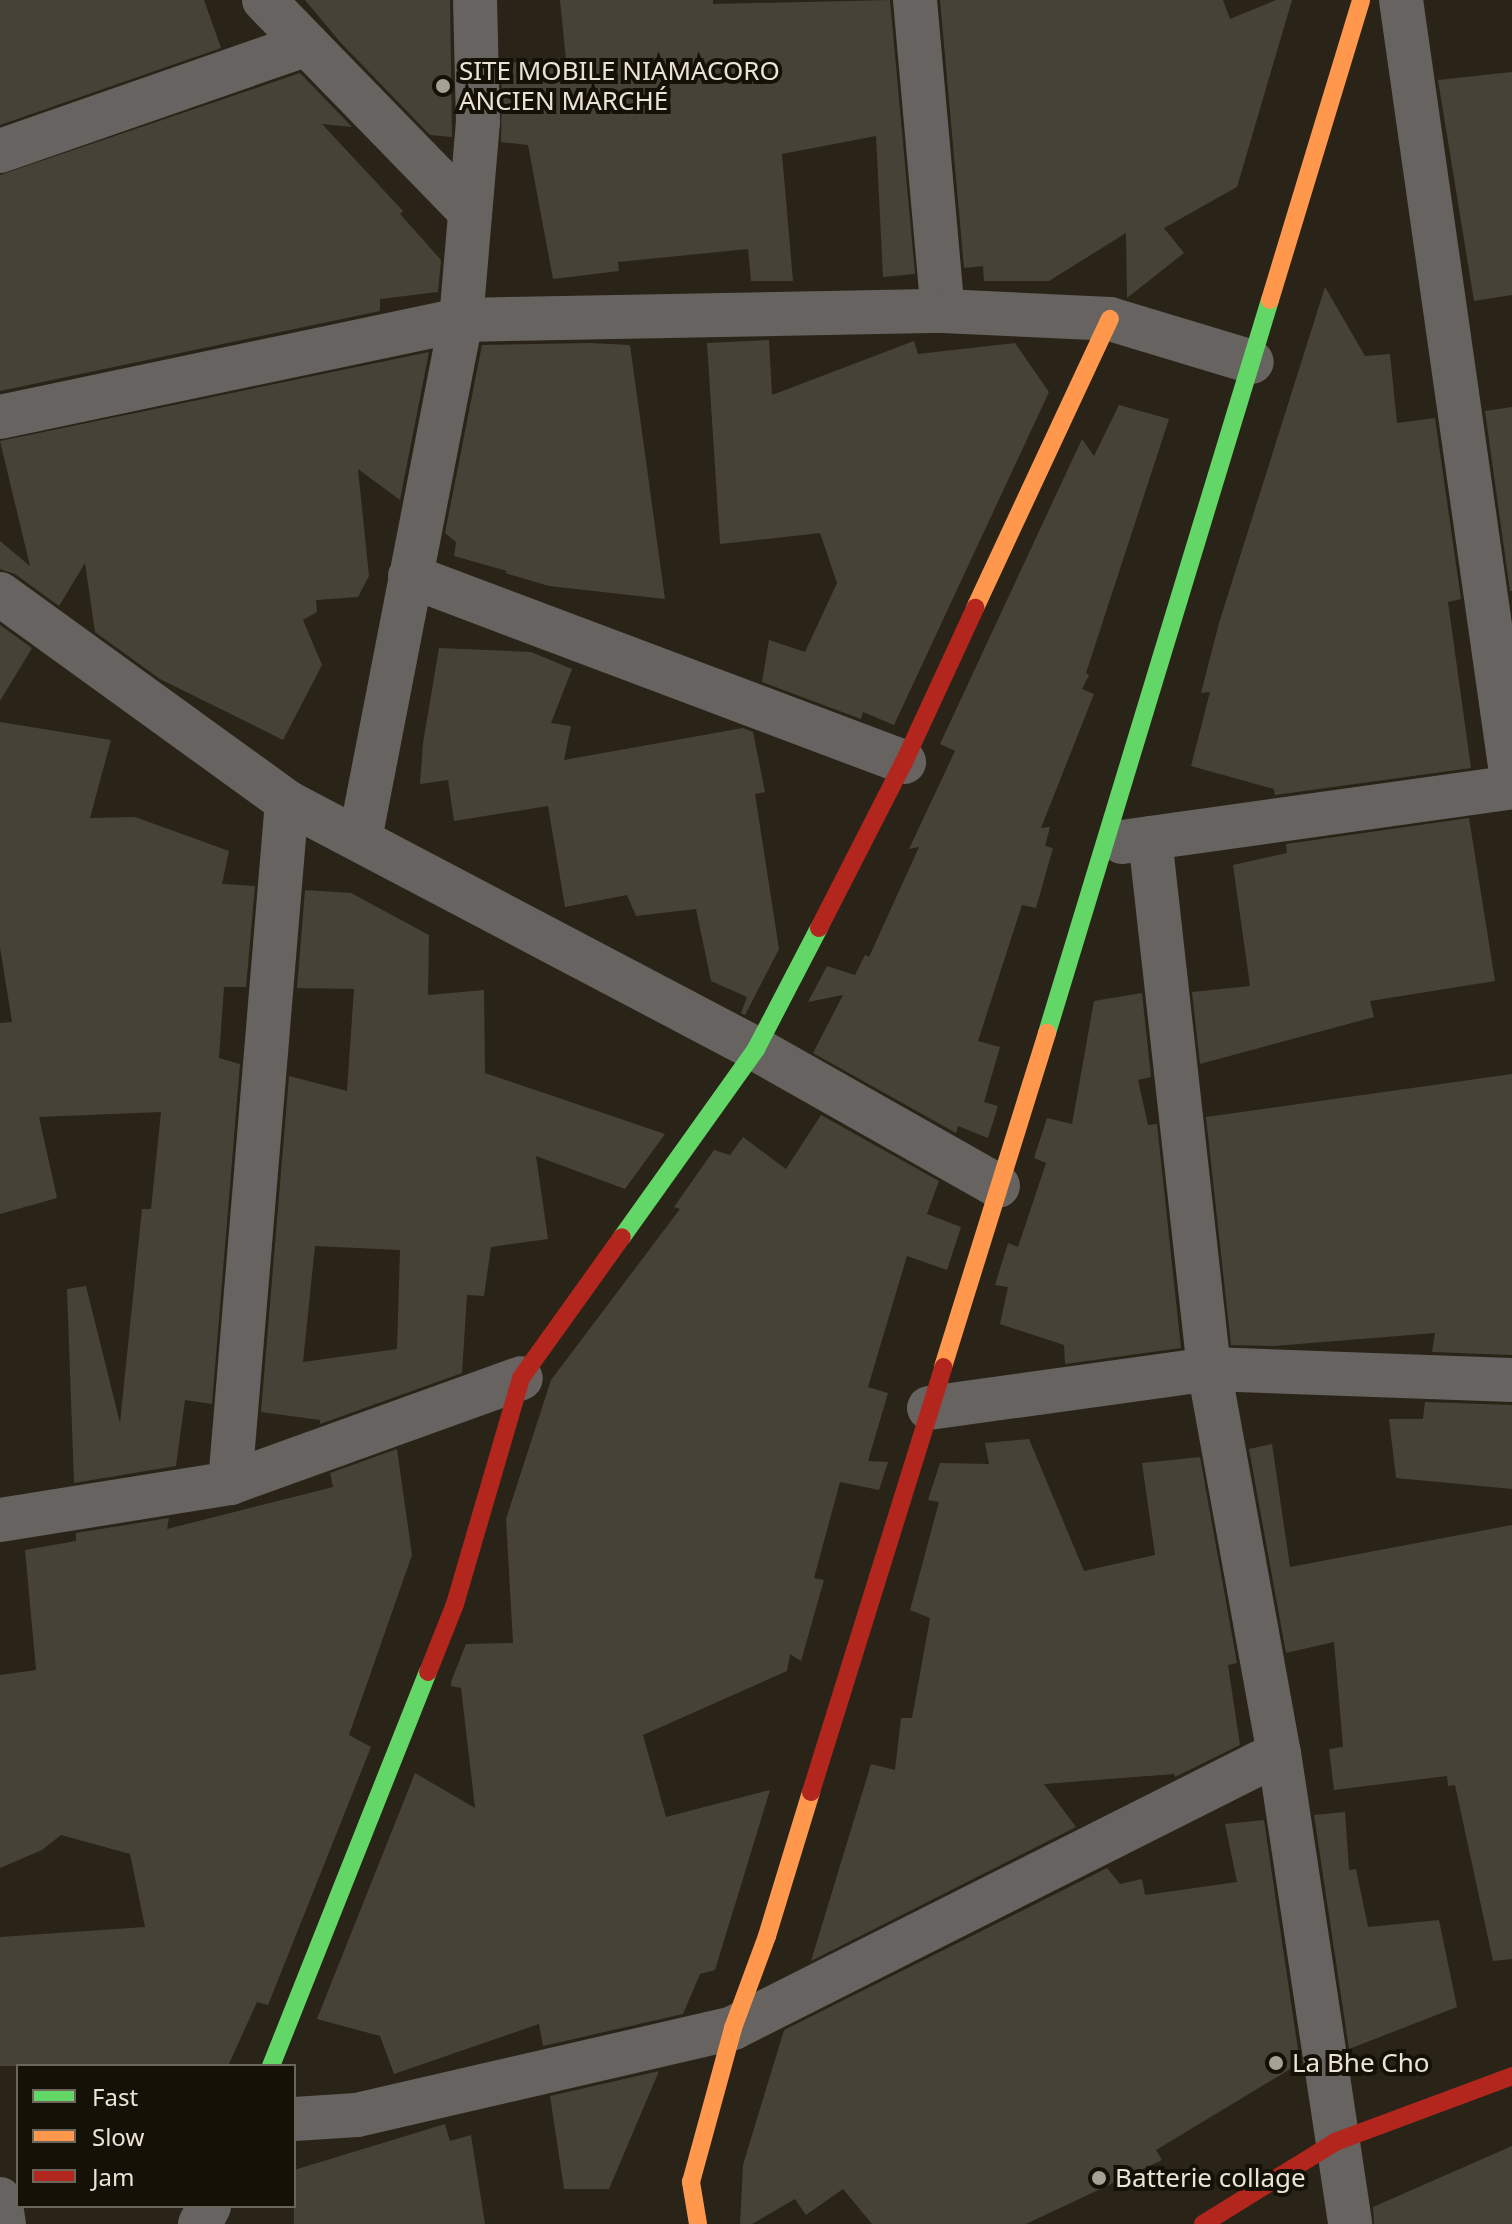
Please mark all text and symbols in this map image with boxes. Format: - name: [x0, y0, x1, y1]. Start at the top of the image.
- place label: SITE MOBILE NIAMACORO ANCIEN MARCHÉ: [459, 55, 780, 116]
- marker: SITE MOBILE NIAMACORO ANCIEN MARCHÉ: [434, 77, 452, 95]
- place label: La Bhe Cho: [1292, 2047, 1430, 2079]
- marker: La Bhe Cho: [1267, 2054, 1285, 2072]
- legend: [16, 2064, 296, 2208]
- text: Fast: [92, 2080, 138, 2113]
- text: Slow: [92, 2120, 144, 2153]
- text: Jam: [92, 2160, 134, 2193]
- place label: Batterie collage: [1115, 2162, 1306, 2194]
- marker: Batterie collage: [1090, 2169, 1108, 2187]

